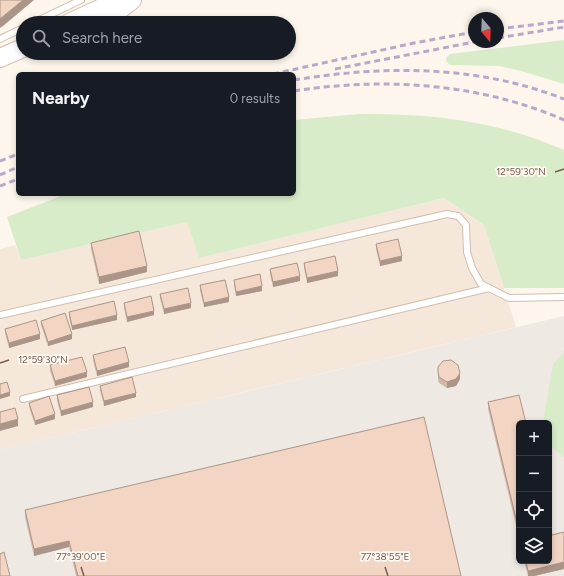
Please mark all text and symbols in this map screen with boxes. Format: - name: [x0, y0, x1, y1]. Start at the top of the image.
- north arrow: [468, 12, 504, 48]
- search box: [16, 16, 296, 60]
- icon: search: [30, 27, 52, 49]
- text: Search here: [62, 29, 142, 47]
- text: Nearby: [32, 88, 90, 108]
- text: 0 results: [230, 91, 280, 106]
- text: 12°59'30"N: [496, 165, 546, 178]
- text: 12°59'30"N: [18, 353, 68, 366]
- map controls: [516, 420, 552, 564]
- button: +: [516, 420, 552, 456]
- button: −: [516, 456, 552, 492]
- button: locate: [516, 492, 552, 528]
- button: layers: [516, 528, 552, 564]
- text: 77°39'00"E: [56, 550, 106, 563]
- text: 77°38'55"E: [361, 550, 409, 563]

